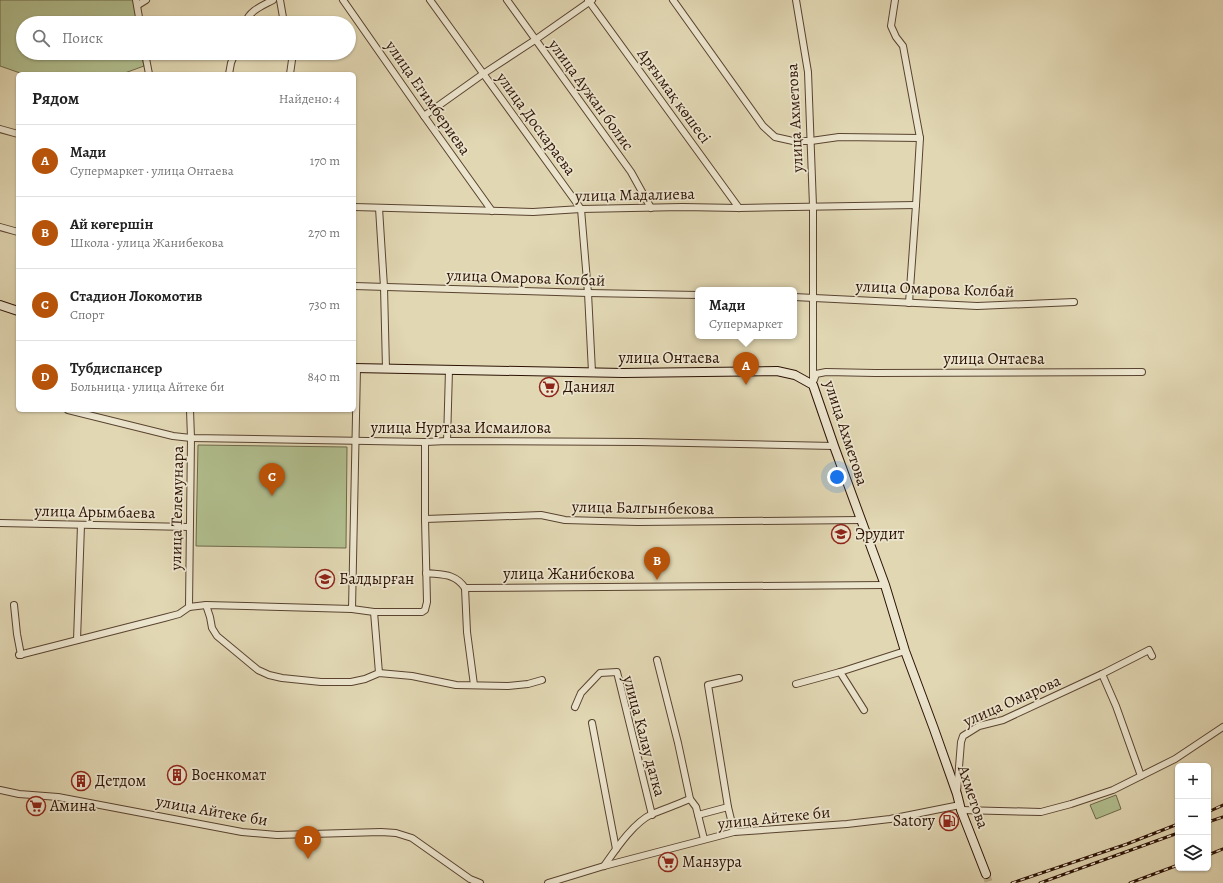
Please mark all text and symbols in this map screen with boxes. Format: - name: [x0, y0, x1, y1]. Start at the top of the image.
- search box: [16, 16, 356, 60]
- icon: search: [30, 27, 52, 49]
- text: Поиск: [62, 28, 103, 48]
- street label: улица Аужан болис: [543, 34, 639, 155]
- street label: улица Егимбериева: [380, 35, 476, 160]
- street label: Арғымақ көшесі: [631, 43, 716, 148]
- street label: улица Ахметова: [781, 62, 809, 174]
- street label: улица Доскараева: [490, 67, 581, 181]
- text: Рядом: [32, 87, 79, 110]
- text: Найдено: 4: [279, 90, 340, 107]
- text: Мади: [70, 142, 106, 162]
- text: A: [41, 152, 49, 169]
- text: 170 m: [310, 152, 340, 169]
- text: Супермаркет · улица Онтаева: [70, 162, 234, 179]
- street label: улица Мадалиева: [574, 183, 696, 207]
- text: Ай көгершін: [70, 214, 153, 234]
- text: B: [41, 224, 49, 241]
- text: 270 m: [308, 224, 340, 241]
- text: Школа · улица Жанибекова: [70, 234, 224, 251]
- street label: улица Омарова Колбай: [445, 264, 606, 292]
- street label: улица Омарова Колбай: [854, 275, 1015, 303]
- text: Стадион Локомотив: [70, 286, 202, 306]
- popup: [695, 287, 797, 339]
- text: Мади: [709, 295, 745, 315]
- text: C: [41, 296, 49, 313]
- text: 730 m: [309, 296, 340, 313]
- text: Спорт: [70, 306, 104, 323]
- text: Супермаркет: [709, 315, 783, 332]
- street label: улица Онтаева: [617, 347, 720, 369]
- street label: улица Онтаева: [942, 348, 1045, 370]
- pin: A: [733, 352, 759, 385]
- text: Тубдиспансер: [70, 358, 162, 378]
- text: D: [40, 368, 50, 385]
- text: 840 m: [307, 368, 340, 385]
- supermarket icon: Даниял: [538, 376, 560, 398]
- place label: Даниял: [563, 376, 615, 398]
- street label: улица Ахметова: [818, 377, 874, 489]
- text: Больница · улица Айтеке би: [70, 378, 224, 395]
- street label: улица Нуртаза Исмаилова: [370, 417, 552, 439]
- street label: улица Телемунара: [165, 445, 189, 572]
- pin: C: [259, 463, 285, 496]
- your location: [827, 467, 847, 487]
- street label: улица Балгынбекова: [571, 496, 715, 520]
- street label: улица Арымбаева: [33, 500, 156, 524]
- school or university icon: Эрудит: [830, 523, 852, 545]
- place label: Эрудит: [855, 523, 905, 545]
- pin: B: [644, 547, 670, 580]
- street label: улица Жанибекова: [502, 563, 635, 585]
- school or university icon: Балдырған: [314, 568, 336, 590]
- place label: Балдырған: [339, 568, 414, 590]
- street label: улица Омарова: [959, 669, 1065, 733]
- street label: улица Калау датка: [617, 672, 671, 800]
- street label: Ахметова: [952, 762, 994, 832]
- map controls: [1175, 763, 1211, 871]
- button: +: [1175, 763, 1211, 799]
- building icon: Военкомат: [166, 764, 188, 786]
- place label: Военкомат: [191, 764, 266, 786]
- building icon: Детдом: [70, 770, 92, 792]
- place label: Детдом: [95, 770, 147, 792]
- street label: улица Айтеке би: [153, 790, 270, 832]
- supermarket icon: Амина: [25, 795, 47, 817]
- place label: Амина: [49, 795, 96, 817]
- button: −: [1175, 799, 1211, 835]
- street label: улица Айтеке би: [716, 801, 831, 835]
- place label: Satory: [893, 810, 936, 832]
- fuel station icon: Satory: [938, 810, 960, 832]
- pin: D: [295, 826, 321, 859]
- button: layers: [1175, 835, 1211, 871]
- supermarket icon: Манзура: [657, 851, 679, 873]
- place label: Манзура: [682, 851, 743, 873]

